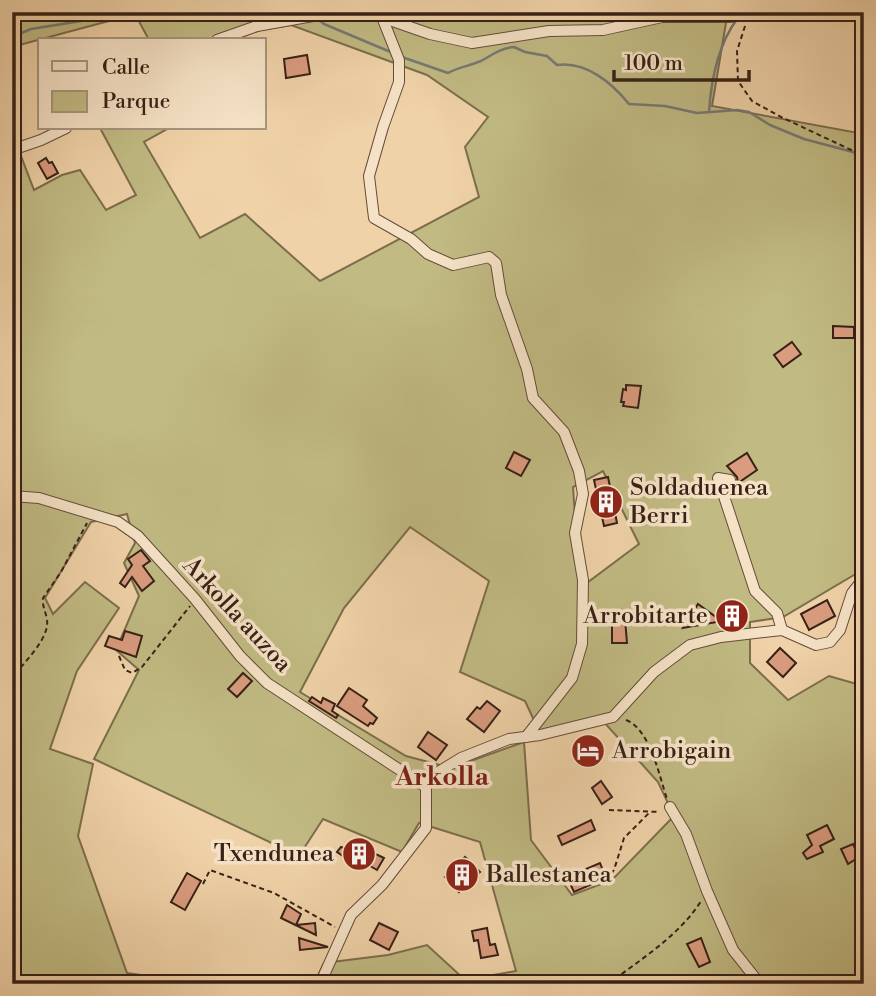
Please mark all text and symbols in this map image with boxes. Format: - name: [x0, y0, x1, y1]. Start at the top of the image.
- legend: [38, 38, 266, 130]
- scale bar: [614, 38, 748, 82]
- text: 100 m: [624, 51, 683, 77]
- text: Calle: [102, 55, 150, 81]
- text: Parque: [102, 89, 170, 115]
- place label: Soldaduenea Berri: [629, 473, 769, 531]
- building icon: Soldaduenea Berri: [587, 483, 625, 521]
- street label: Arkolla auzoa: [175, 550, 299, 679]
- building icon: Arrobitarte: [713, 597, 751, 635]
- place label: Arrobitarte: [582, 601, 708, 631]
- hotel icon: Arrobigain: [569, 732, 607, 770]
- place label: Arrobigain: [611, 736, 731, 766]
- district label: Arkolla: [394, 761, 490, 793]
- building icon: Txendunea: [340, 835, 378, 873]
- place label: Txendunea: [214, 839, 335, 869]
- building icon: Ballestanea: [443, 856, 481, 894]
- place label: Ballestanea: [485, 860, 612, 890]

